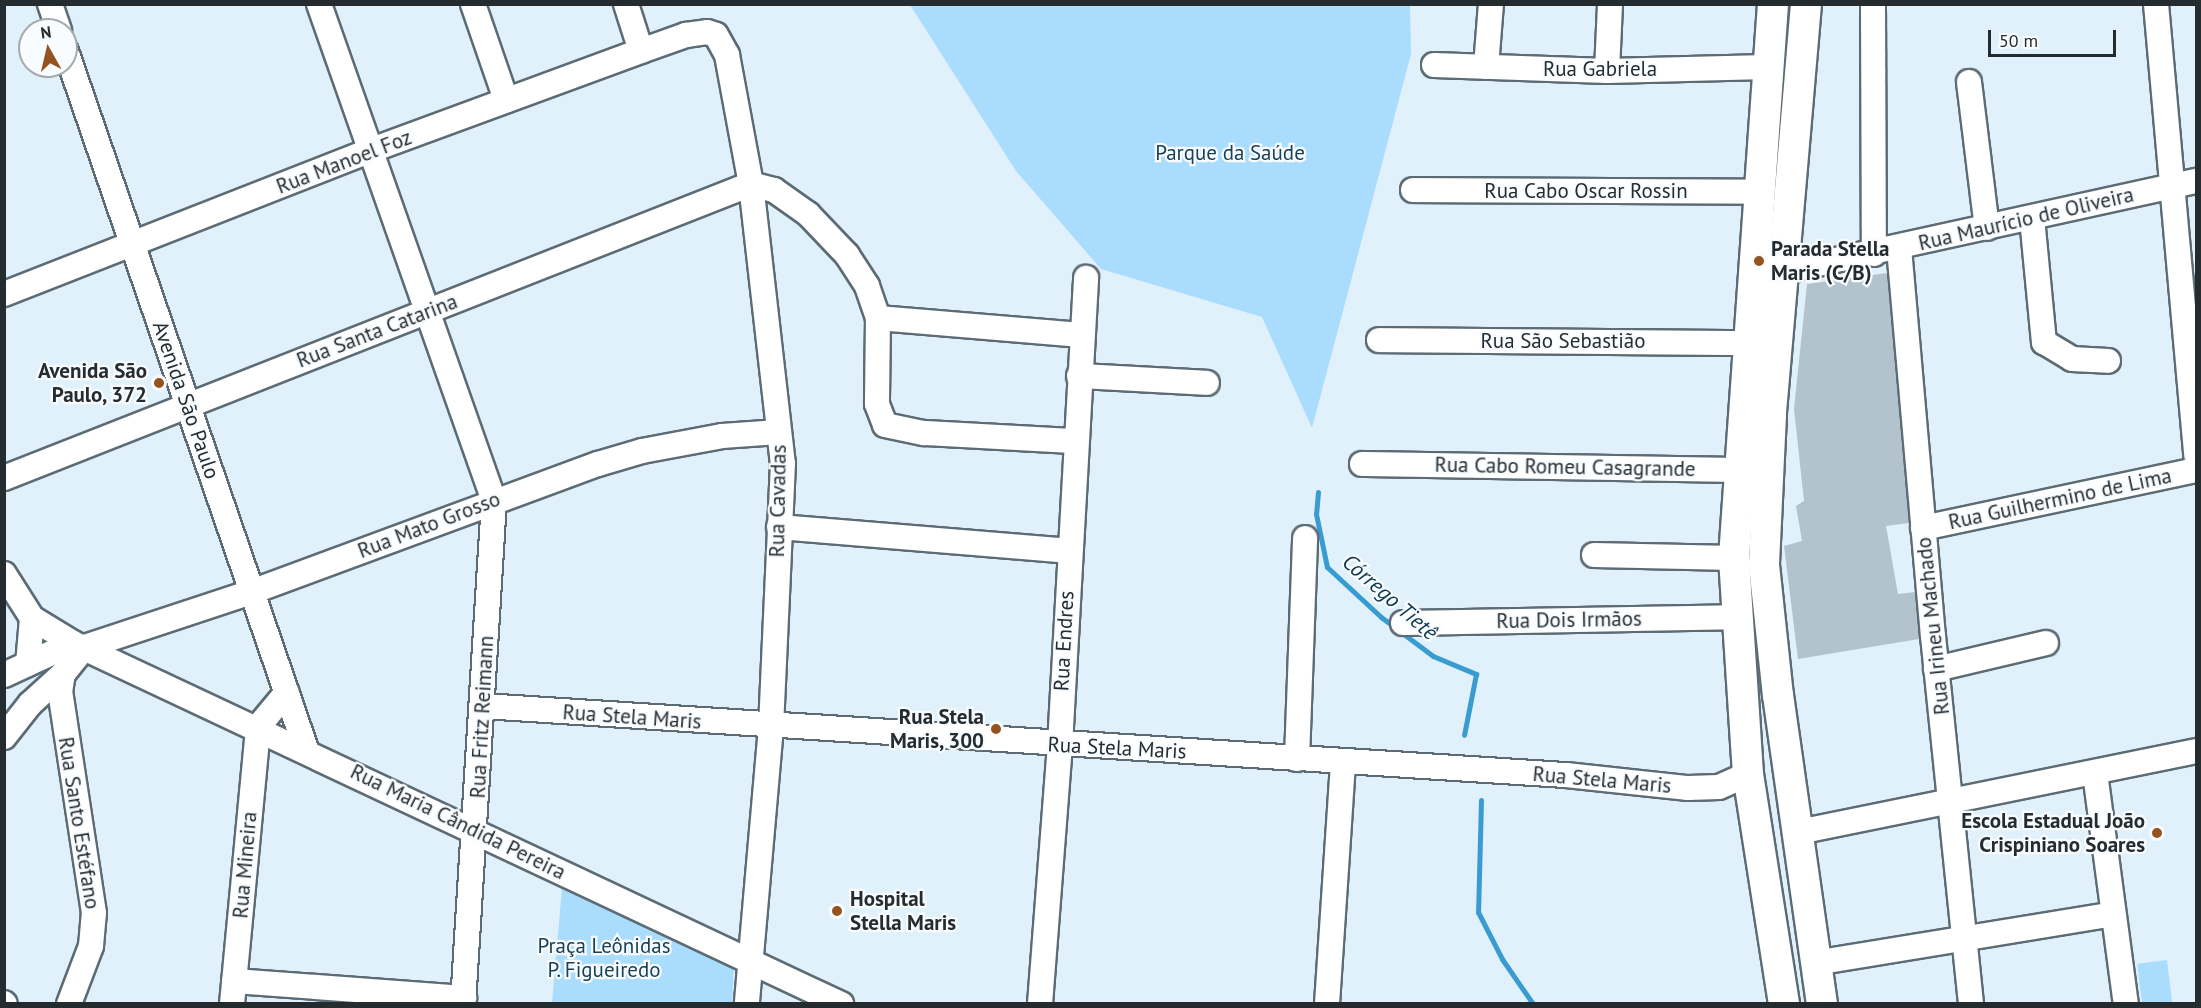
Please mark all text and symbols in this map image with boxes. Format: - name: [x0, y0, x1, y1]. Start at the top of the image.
- north arrow: [18, 18, 78, 78]
- scale bar: [1991, 18, 2118, 56]
- text: N: [39, 22, 52, 43]
- text: 50 m: [1999, 29, 2038, 52]
- street label: Rua Gabriela: [1543, 56, 1657, 82]
- street label: Rua Manoel Foz: [273, 125, 415, 199]
- park label: Parque da Saúde: [1155, 140, 1305, 166]
- street label: Rua Cabo Oscar Rossin: [1484, 178, 1688, 204]
- street label: Rua Maurício de Oliveira: [1916, 182, 2136, 256]
- place label: Parada Stella Maris (C/B): [1771, 236, 1889, 286]
- marker: Parada Stella Maris (C/B): [1752, 254, 1766, 268]
- street label: Rua Santa Catarina: [293, 289, 461, 373]
- street label: Avenida São Paulo: [147, 318, 225, 482]
- street label: Rua São Sebastião: [1481, 328, 1645, 354]
- place label: Avenida São Paulo, 372: [38, 358, 147, 408]
- marker: Avenida São Paulo, 372: [152, 376, 166, 390]
- street label: Rua Cavadas: [764, 444, 792, 558]
- street label: Rua Cabo Romeu Casagrande: [1434, 452, 1696, 482]
- street label: Rua Guilhermino de Lima: [1946, 463, 2174, 535]
- street label: Rua Mato Grosso: [354, 486, 504, 564]
- street label: Rua Irineu Machado: [1911, 536, 1955, 716]
- water label: Córrego Tietê: [1337, 548, 1443, 646]
- street label: Rua Endres: [1049, 590, 1079, 692]
- street label: Rua Dois Irmãos: [1496, 606, 1642, 634]
- street label: Rua Fritz Reimann: [465, 635, 499, 799]
- street label: Rua Stela Maris: [562, 700, 702, 734]
- place label: Rua Stela Maris, 300: [889, 704, 984, 754]
- marker: Rua Stela Maris, 300: [989, 722, 1003, 736]
- street label: Rua Stela Maris: [1047, 732, 1187, 764]
- street label: Rua Santo Estéfano: [53, 735, 105, 911]
- street label: Rua Maria Cândida Pereira: [346, 759, 570, 885]
- street label: Rua Stela Maris: [1532, 761, 1672, 799]
- place label: Escola Estadual João Crispiniano Soares: [1961, 808, 2145, 858]
- street label: Rua Mineira: [228, 811, 262, 919]
- marker: Escola Estadual João Crispiniano Soares: [2150, 826, 2164, 840]
- place label: Hospital Stella Maris: [850, 886, 956, 936]
- marker: Hospital Stella Maris: [828, 902, 846, 920]
- park label: Praça Leônidas P. Figueiredo: [537, 933, 671, 983]

